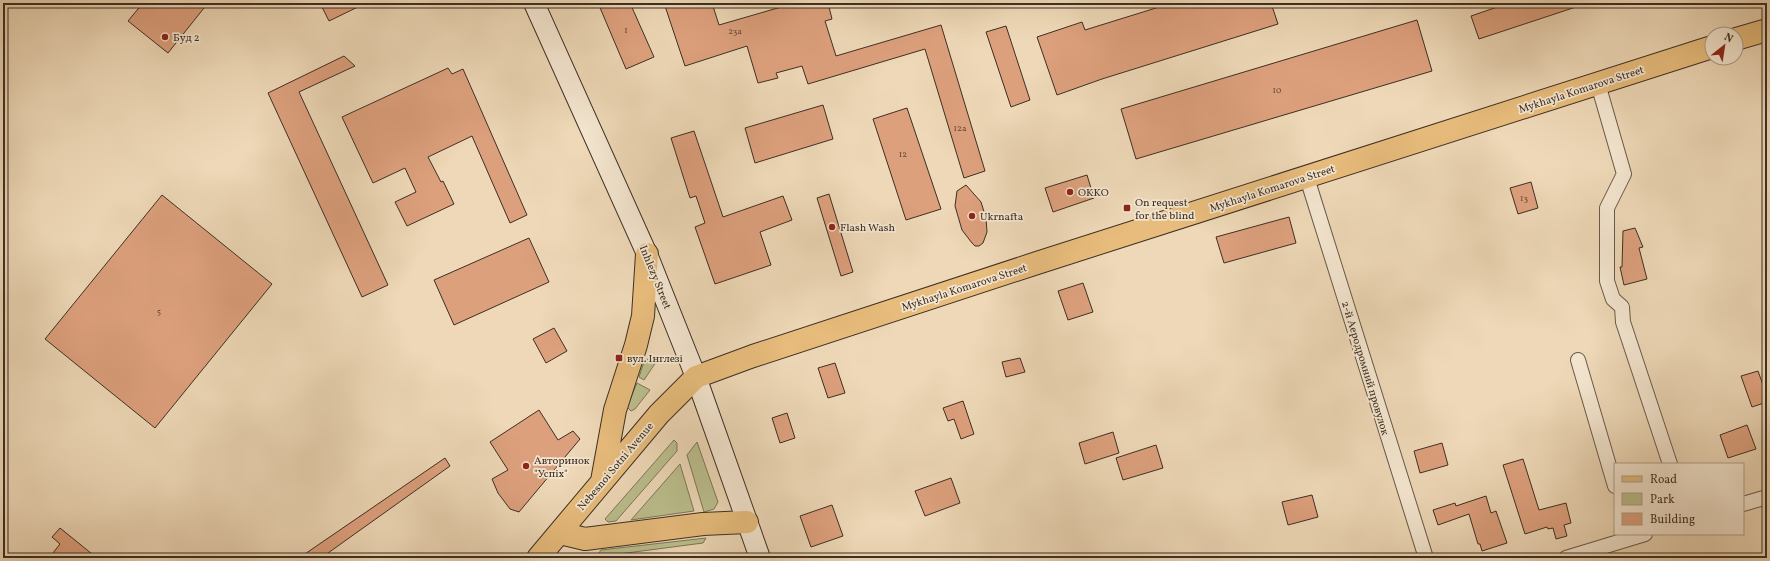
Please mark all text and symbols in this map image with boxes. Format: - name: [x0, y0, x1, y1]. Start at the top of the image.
- house number: 1: [624, 24, 628, 37]
- house number: 23а: [728, 25, 742, 38]
- north arrow: [1704, 26, 1744, 66]
- text: N: [1721, 30, 1735, 47]
- place label: Буд 2: [173, 31, 200, 46]
- marker: Буд 2: [160, 32, 170, 42]
- street label: Mykhayla Komarova Street: [1517, 63, 1646, 118]
- house number: 10: [1273, 84, 1282, 97]
- house number: 12а: [954, 122, 967, 135]
- house number: 12: [899, 148, 907, 161]
- street label: Mykhayla Komarova Street: [1208, 162, 1337, 217]
- place label: OKKO: [1078, 186, 1109, 201]
- marker: OKKO: [1065, 187, 1075, 197]
- house number: 13: [1520, 192, 1528, 205]
- place label: On request for the blind: [1135, 196, 1195, 224]
- marker: On request for the blind: [1122, 203, 1132, 213]
- place label: Ukrnafta: [980, 210, 1024, 225]
- marker: Ukrnafta: [967, 211, 977, 221]
- place label: Flash Wash: [840, 221, 896, 236]
- marker: Flash Wash: [827, 222, 837, 232]
- street label: Inhlezy Street: [635, 243, 674, 312]
- street label: Mykhayla Komarova Street: [900, 261, 1029, 316]
- street label: 2-й Аеродромний провулок: [1337, 300, 1392, 437]
- house number: 5: [157, 305, 161, 318]
- place label: вул. Інглезі: [627, 352, 683, 367]
- marker: вул. Інглезі: [614, 353, 624, 363]
- street label: Nebesnoi Sotni Avenue: [575, 420, 658, 514]
- place label: Авторинок "Успіх": [534, 454, 590, 482]
- marker: Авторинок "Успіх": [521, 461, 531, 471]
- legend: [1614, 463, 1744, 535]
- text: Road: [1650, 472, 1677, 488]
- text: Park: [1650, 492, 1675, 508]
- text: Building: [1650, 512, 1695, 528]

